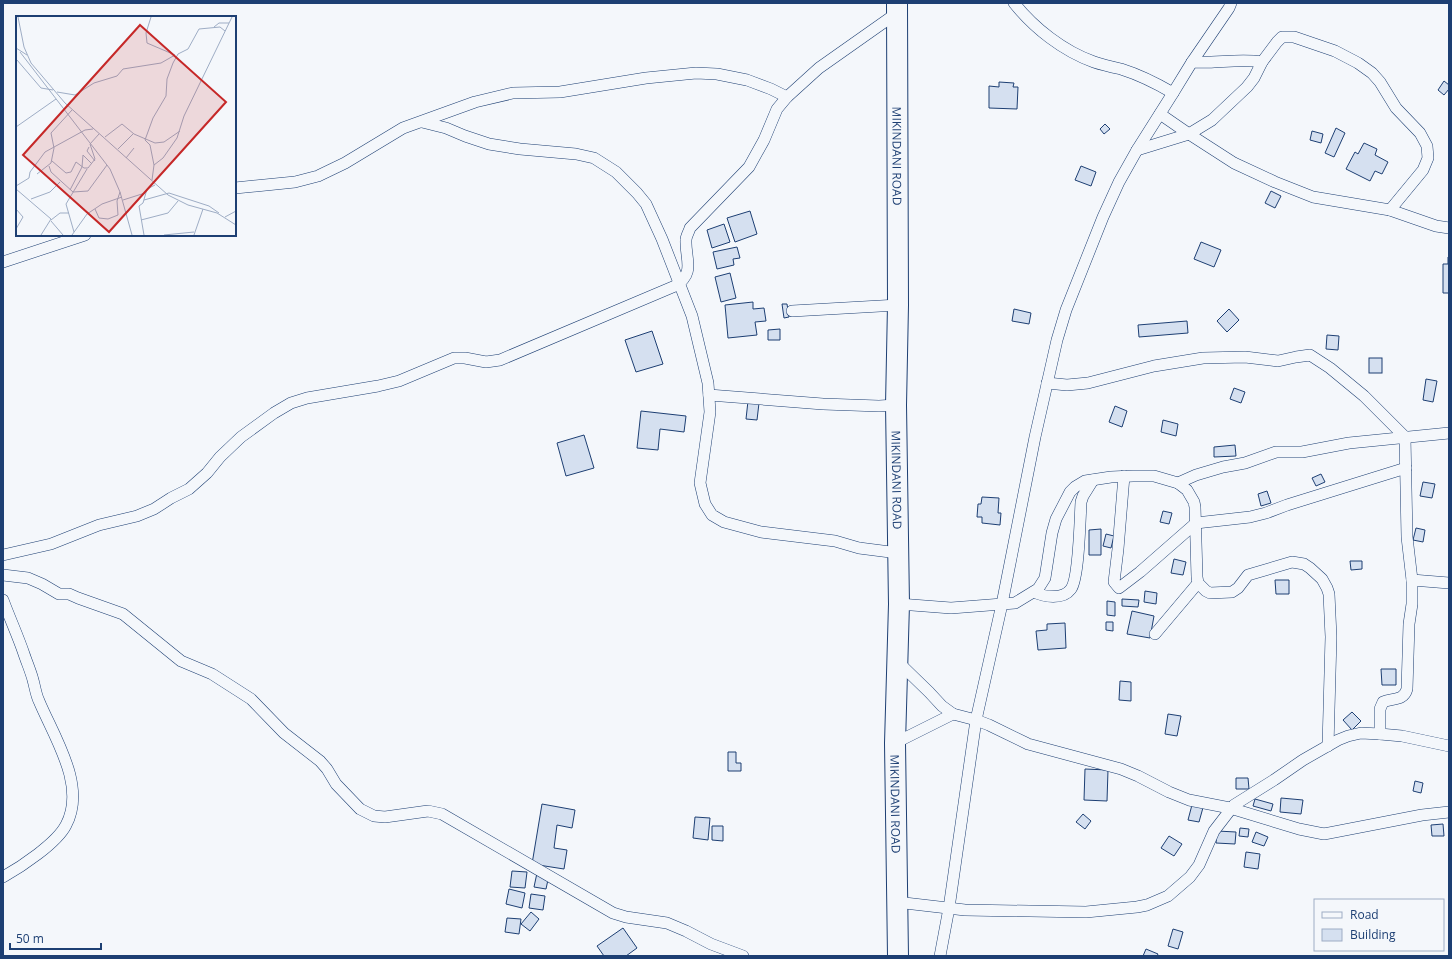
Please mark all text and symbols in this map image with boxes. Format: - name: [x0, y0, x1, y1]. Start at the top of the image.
- inset map: [16, 16, 236, 236]
- street label: MIKINDANI ROAD: [889, 107, 906, 205]
- street label: MIKINDANI ROAD: [888, 430, 906, 530]
- street label: MIKINDANI ROAD: [887, 754, 905, 853]
- legend: [1314, 899, 1444, 951]
- text: Road: [1350, 906, 1379, 923]
- scale bar: [10, 925, 101, 951]
- text: Building: [1350, 926, 1396, 943]
- text: 50 m: [16, 930, 44, 947]

